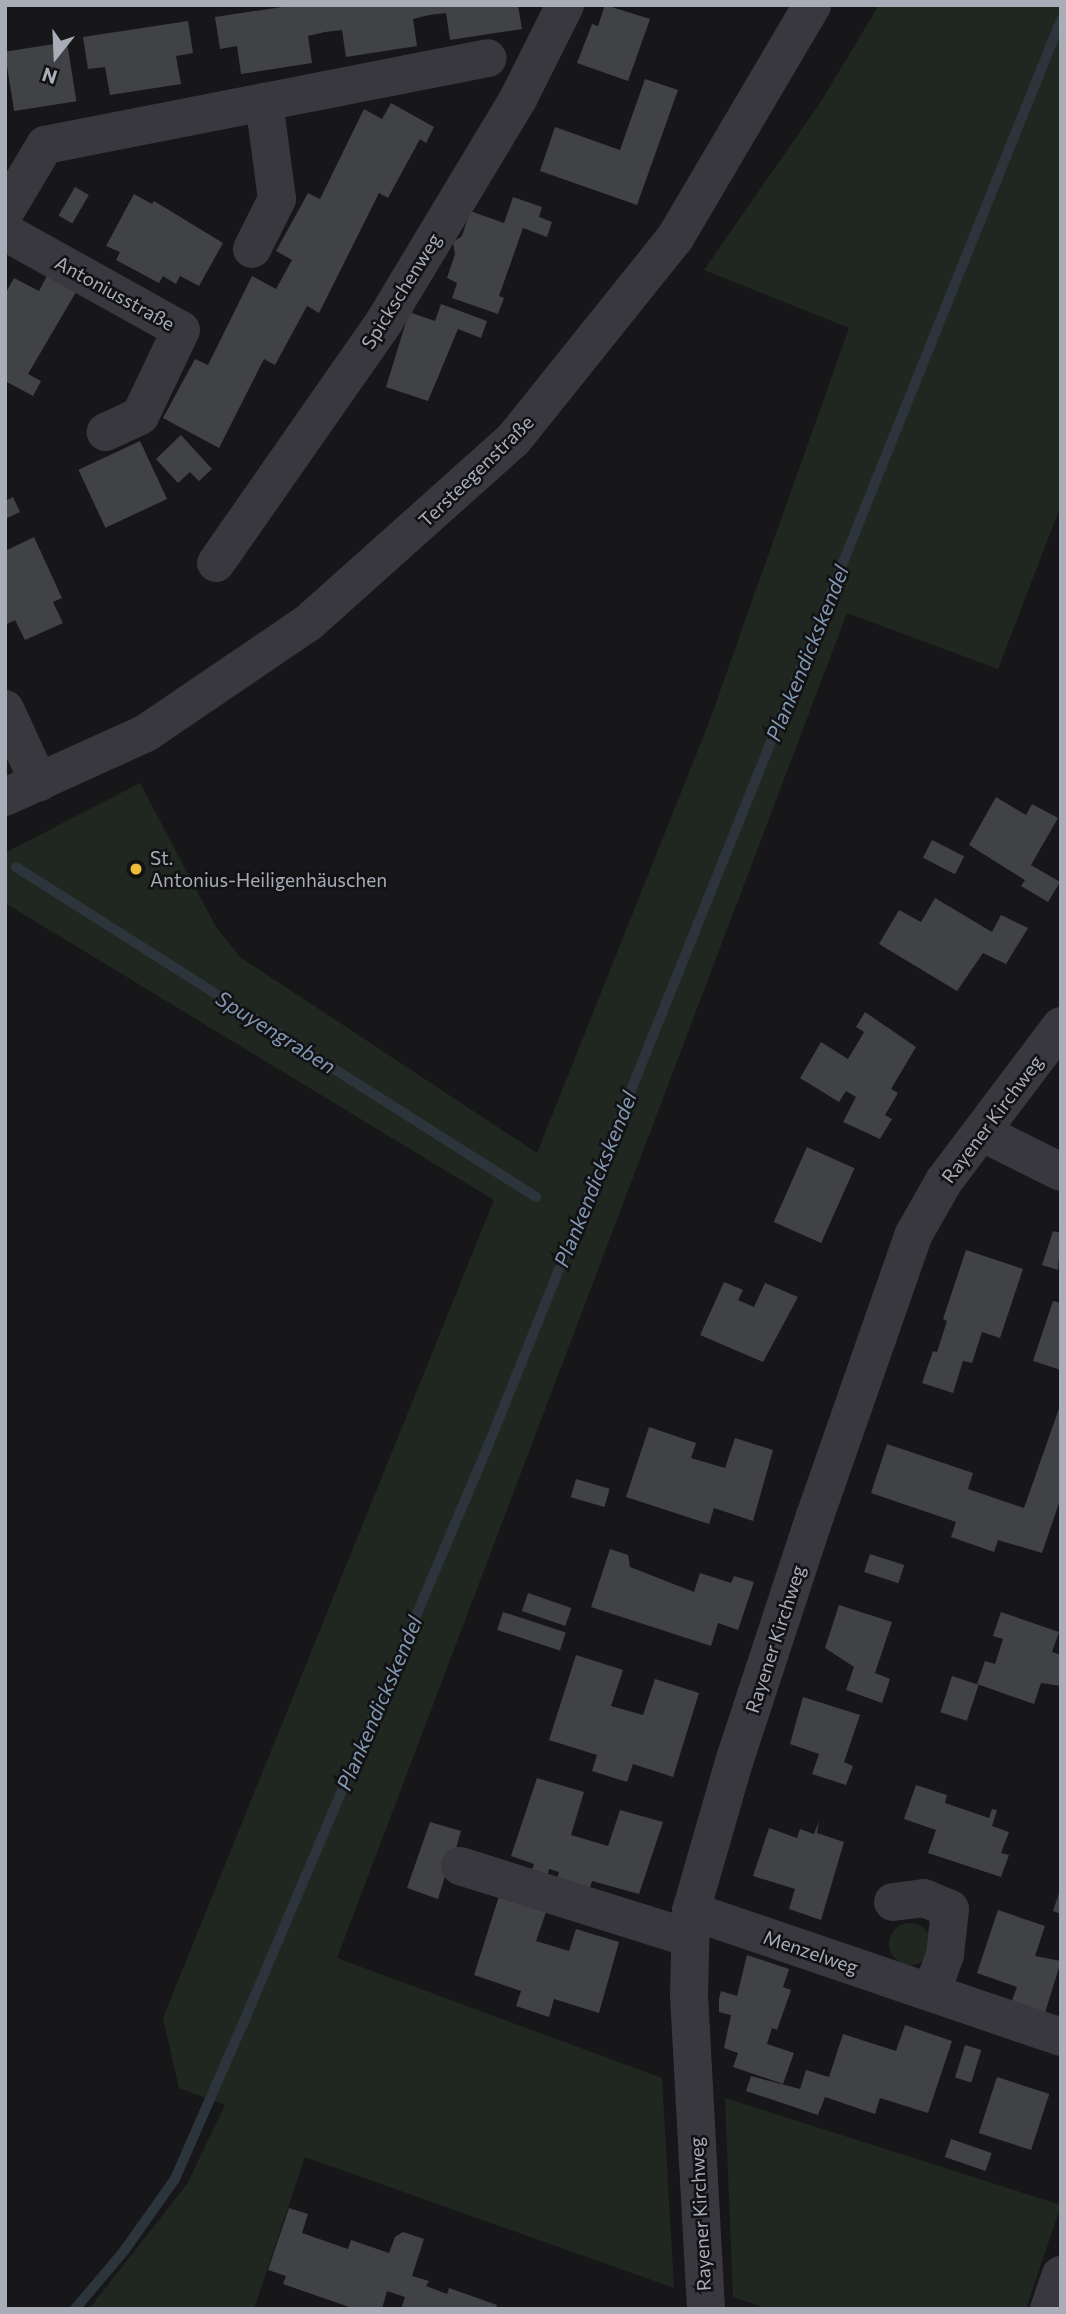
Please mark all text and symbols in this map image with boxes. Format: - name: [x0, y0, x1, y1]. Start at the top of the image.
- north arrow: [21, 21, 91, 91]
- text: N: [39, 63, 60, 90]
- street label: Spickschenweg: [356, 229, 446, 353]
- street label: Antoniusstraße: [51, 251, 179, 335]
- street label: Tersteegenstraße: [414, 411, 538, 531]
- water label: Plankendickskendel: [760, 562, 854, 744]
- place label: St. Antonius-Heiligenhäuschen: [150, 847, 387, 891]
- marker: St. Antonius-Heiligenhäuschen: [128, 861, 144, 877]
- water label: Spuyengraben: [212, 985, 340, 1079]
- street label: Rayener Kirchweg: [936, 1051, 1048, 1187]
- water label: Plankendickskendel: [548, 1088, 642, 1270]
- street label: Rayener Kirchweg: [740, 1562, 810, 1716]
- water label: Plankendickskendel: [331, 1612, 427, 1794]
- street label: Menzelweg: [761, 1925, 861, 1979]
- street label: Rayener Kirchweg: [685, 2136, 715, 2292]

